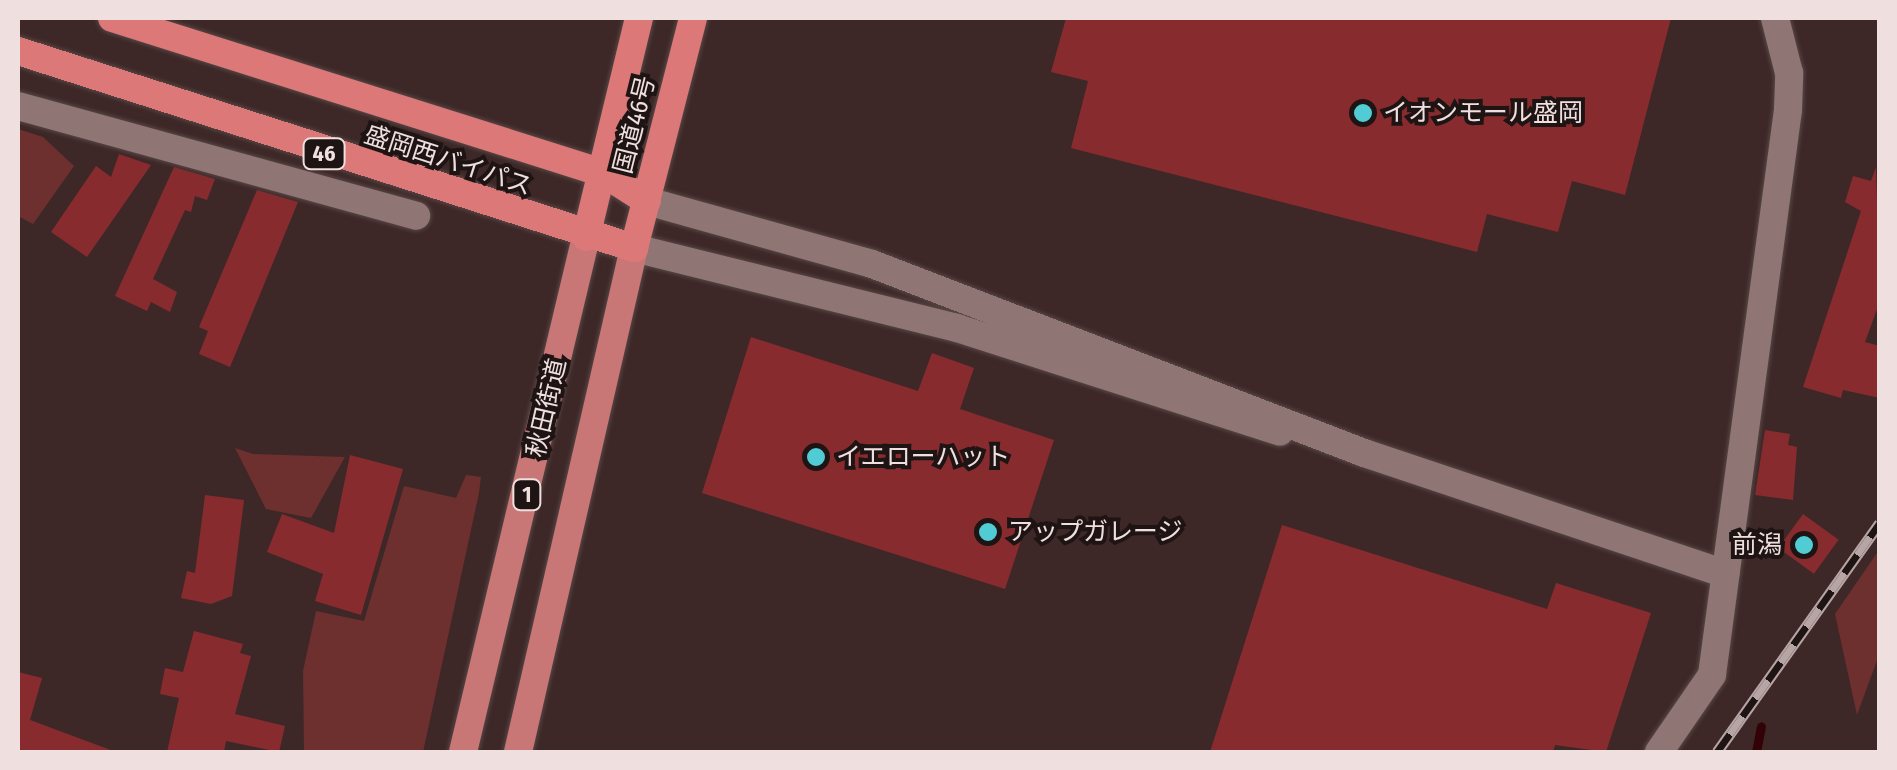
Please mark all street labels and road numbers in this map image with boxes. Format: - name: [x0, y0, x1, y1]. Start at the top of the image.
- street label: 国道46号: [608, 73, 662, 177]
- street label: 盛岡西バイパス: [360, 120, 536, 202]
- road number: 46: [302, 137, 346, 171]
- street label: 秋田街道: [521, 356, 573, 460]
- road number: 1: [512, 478, 542, 512]

